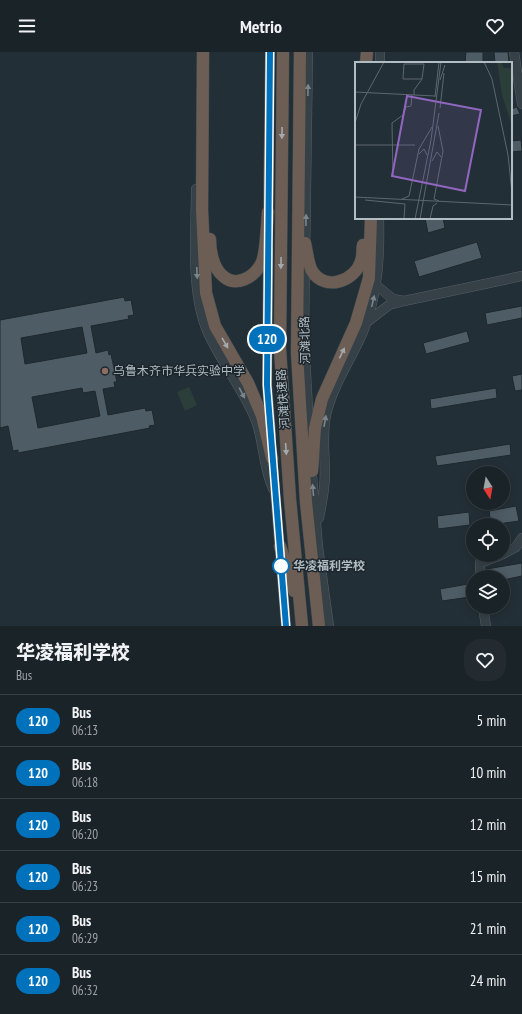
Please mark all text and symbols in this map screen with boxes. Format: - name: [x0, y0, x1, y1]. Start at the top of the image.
- icon: menu: [16, 15, 38, 37]
- text: Metrio: [240, 15, 282, 38]
- icon: heart: [484, 15, 506, 37]
- inset map: [355, 62, 512, 219]
- one-way arrow: [304, 84, 311, 96]
- one-way arrow: [279, 127, 285, 140]
- one-way arrow: [303, 213, 309, 226]
- one-way arrow: [277, 257, 284, 269]
- one-way arrow: [193, 267, 200, 279]
- one-way arrow: [370, 295, 376, 307]
- street label: 河滩北路: [297, 316, 312, 364]
- line badge: 120: [244, 326, 290, 352]
- text: 120: [257, 330, 277, 348]
- one-way arrow: [221, 337, 228, 349]
- one-way arrow: [339, 348, 345, 359]
- place label: 乌鲁木齐市华兵实验中学: [113, 363, 245, 378]
- marker: 乌鲁木齐市华兵实验中学: [100, 366, 110, 376]
- street label: 河滩快速路: [273, 369, 292, 429]
- one-way arrow: [238, 387, 245, 399]
- one-way arrow: [322, 415, 328, 428]
- one-way arrow: [283, 443, 290, 455]
- north arrow: [466, 466, 510, 510]
- map controls: [466, 466, 510, 614]
- one-way arrow: [310, 484, 317, 496]
- button: locate: [466, 518, 510, 562]
- marker: 华凌福利学校: [272, 557, 290, 575]
- place label: 华凌福利学校: [293, 558, 365, 573]
- button: layers: [466, 570, 510, 614]
- button: heart: [464, 639, 506, 681]
- text: 华凌福利学校: [16, 640, 130, 664]
- text: Bus: [16, 667, 32, 684]
- text: Bus: [72, 703, 91, 722]
- text: 5 min: [476, 711, 506, 730]
- text: 120: [28, 712, 48, 730]
- text: 06:13: [72, 722, 98, 739]
- text: Bus: [72, 755, 91, 774]
- text: 10 min: [470, 763, 506, 782]
- text: 120: [28, 764, 48, 782]
- text: 06:18: [72, 774, 98, 791]
- text: Bus: [72, 807, 91, 826]
- text: 12 min: [470, 815, 506, 834]
- text: 120: [28, 816, 48, 834]
- text: 06:20: [72, 826, 98, 843]
- text: Bus: [72, 859, 91, 878]
- text: 15 min: [470, 867, 506, 886]
- text: 120: [28, 868, 48, 886]
- text: 06:23: [72, 878, 98, 895]
- text: Bus: [72, 911, 91, 930]
- text: 21 min: [470, 919, 506, 938]
- text: 120: [28, 920, 48, 938]
- text: 06:29: [72, 930, 98, 947]
- text: Bus: [72, 963, 91, 982]
- text: 24 min: [470, 971, 506, 990]
- text: 120: [28, 972, 48, 990]
- text: 06:32: [72, 982, 98, 999]

